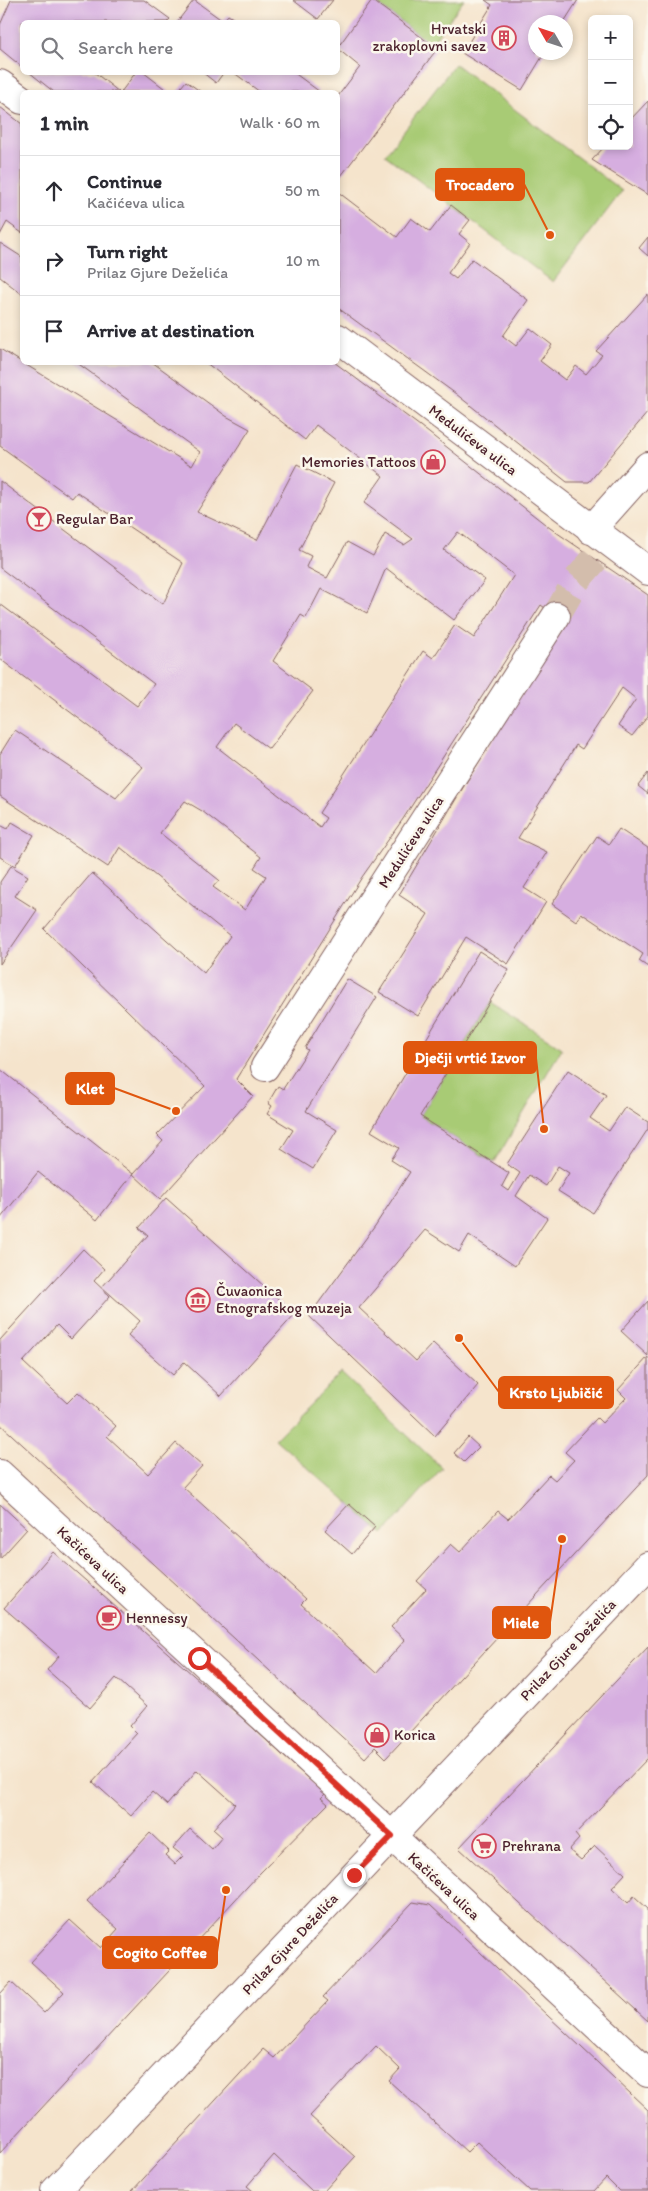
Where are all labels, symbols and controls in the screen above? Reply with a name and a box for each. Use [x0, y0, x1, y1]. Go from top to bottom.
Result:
north arrow [528, 15, 573, 60]
map controls [588, 15, 633, 150]
button: + [588, 15, 633, 60]
search box [20, 20, 340, 75]
place label: Hrvatski zrakoplovni savez [373, 20, 486, 55]
building icon: Hrvatski zrakoplovni savez [491, 25, 517, 51]
icon: search [38, 34, 66, 62]
text: Search here [78, 36, 173, 59]
button: − [588, 60, 633, 105]
button: locate [588, 105, 633, 150]
text: 1 min [40, 110, 89, 135]
text: Walk · 60 m [239, 113, 320, 132]
callout: Trocadero [436, 169, 524, 200]
text: Continue [87, 170, 162, 193]
text: Trocadero [445, 175, 514, 194]
icon: ahead [40, 177, 68, 205]
text: 50 m [285, 181, 320, 200]
text: Kačićeva ulica [87, 193, 185, 212]
text: Turn right [87, 240, 168, 263]
icon: right [40, 247, 68, 275]
text: 10 m [286, 251, 320, 270]
text: Prilaz Gjure Deželića [87, 263, 228, 282]
icon: arrive [40, 317, 68, 345]
text: Arrive at destination [87, 319, 254, 342]
street label: Medulićeva ulica [425, 401, 521, 479]
shop icon: Memories Tattoos [420, 449, 446, 475]
place label: Memories Tattoos [302, 453, 416, 471]
bar icon: Regular Bar [26, 506, 52, 532]
place label: Regular Bar [56, 510, 133, 528]
street label: Medulićeva ulica [375, 792, 448, 891]
callout: Dječji vrtić Izvor [404, 1042, 536, 1073]
text: Dječji vrtić Izvor [414, 1048, 527, 1068]
callout: Klet [66, 1073, 114, 1104]
text: Klet [76, 1079, 104, 1098]
place label: Čuvaonica Etnografskog muzeja [216, 1282, 352, 1317]
museum icon: Čuvaonica Etnografskog muzeja [185, 1287, 211, 1313]
callout: Krsto Ljubičić [499, 1377, 613, 1408]
text: Krsto Ljubičić [509, 1383, 603, 1403]
street label: Kačićeva ulica [53, 1522, 133, 1598]
street label: Prilaz Gjure Deželića [516, 1595, 620, 1704]
cafe icon: Hennessy [96, 1605, 122, 1631]
callout: Miele [493, 1607, 550, 1638]
place label: Hennessy [126, 1609, 188, 1627]
text: Miele [503, 1613, 540, 1632]
route start [188, 1647, 211, 1670]
shop icon: Korica [364, 1722, 390, 1748]
place label: Korica [394, 1726, 436, 1744]
supermarket icon: Prehrana [471, 1833, 497, 1859]
place label: Prehrana [502, 1837, 561, 1855]
street label: Kačićeva ulica [404, 1848, 484, 1924]
route end [343, 1864, 366, 1887]
street label: Prilaz Gjure Deželića [238, 1889, 342, 1998]
callout: Cogito Coffee [103, 1937, 217, 1968]
text: Cogito Coffee [113, 1943, 207, 1963]

